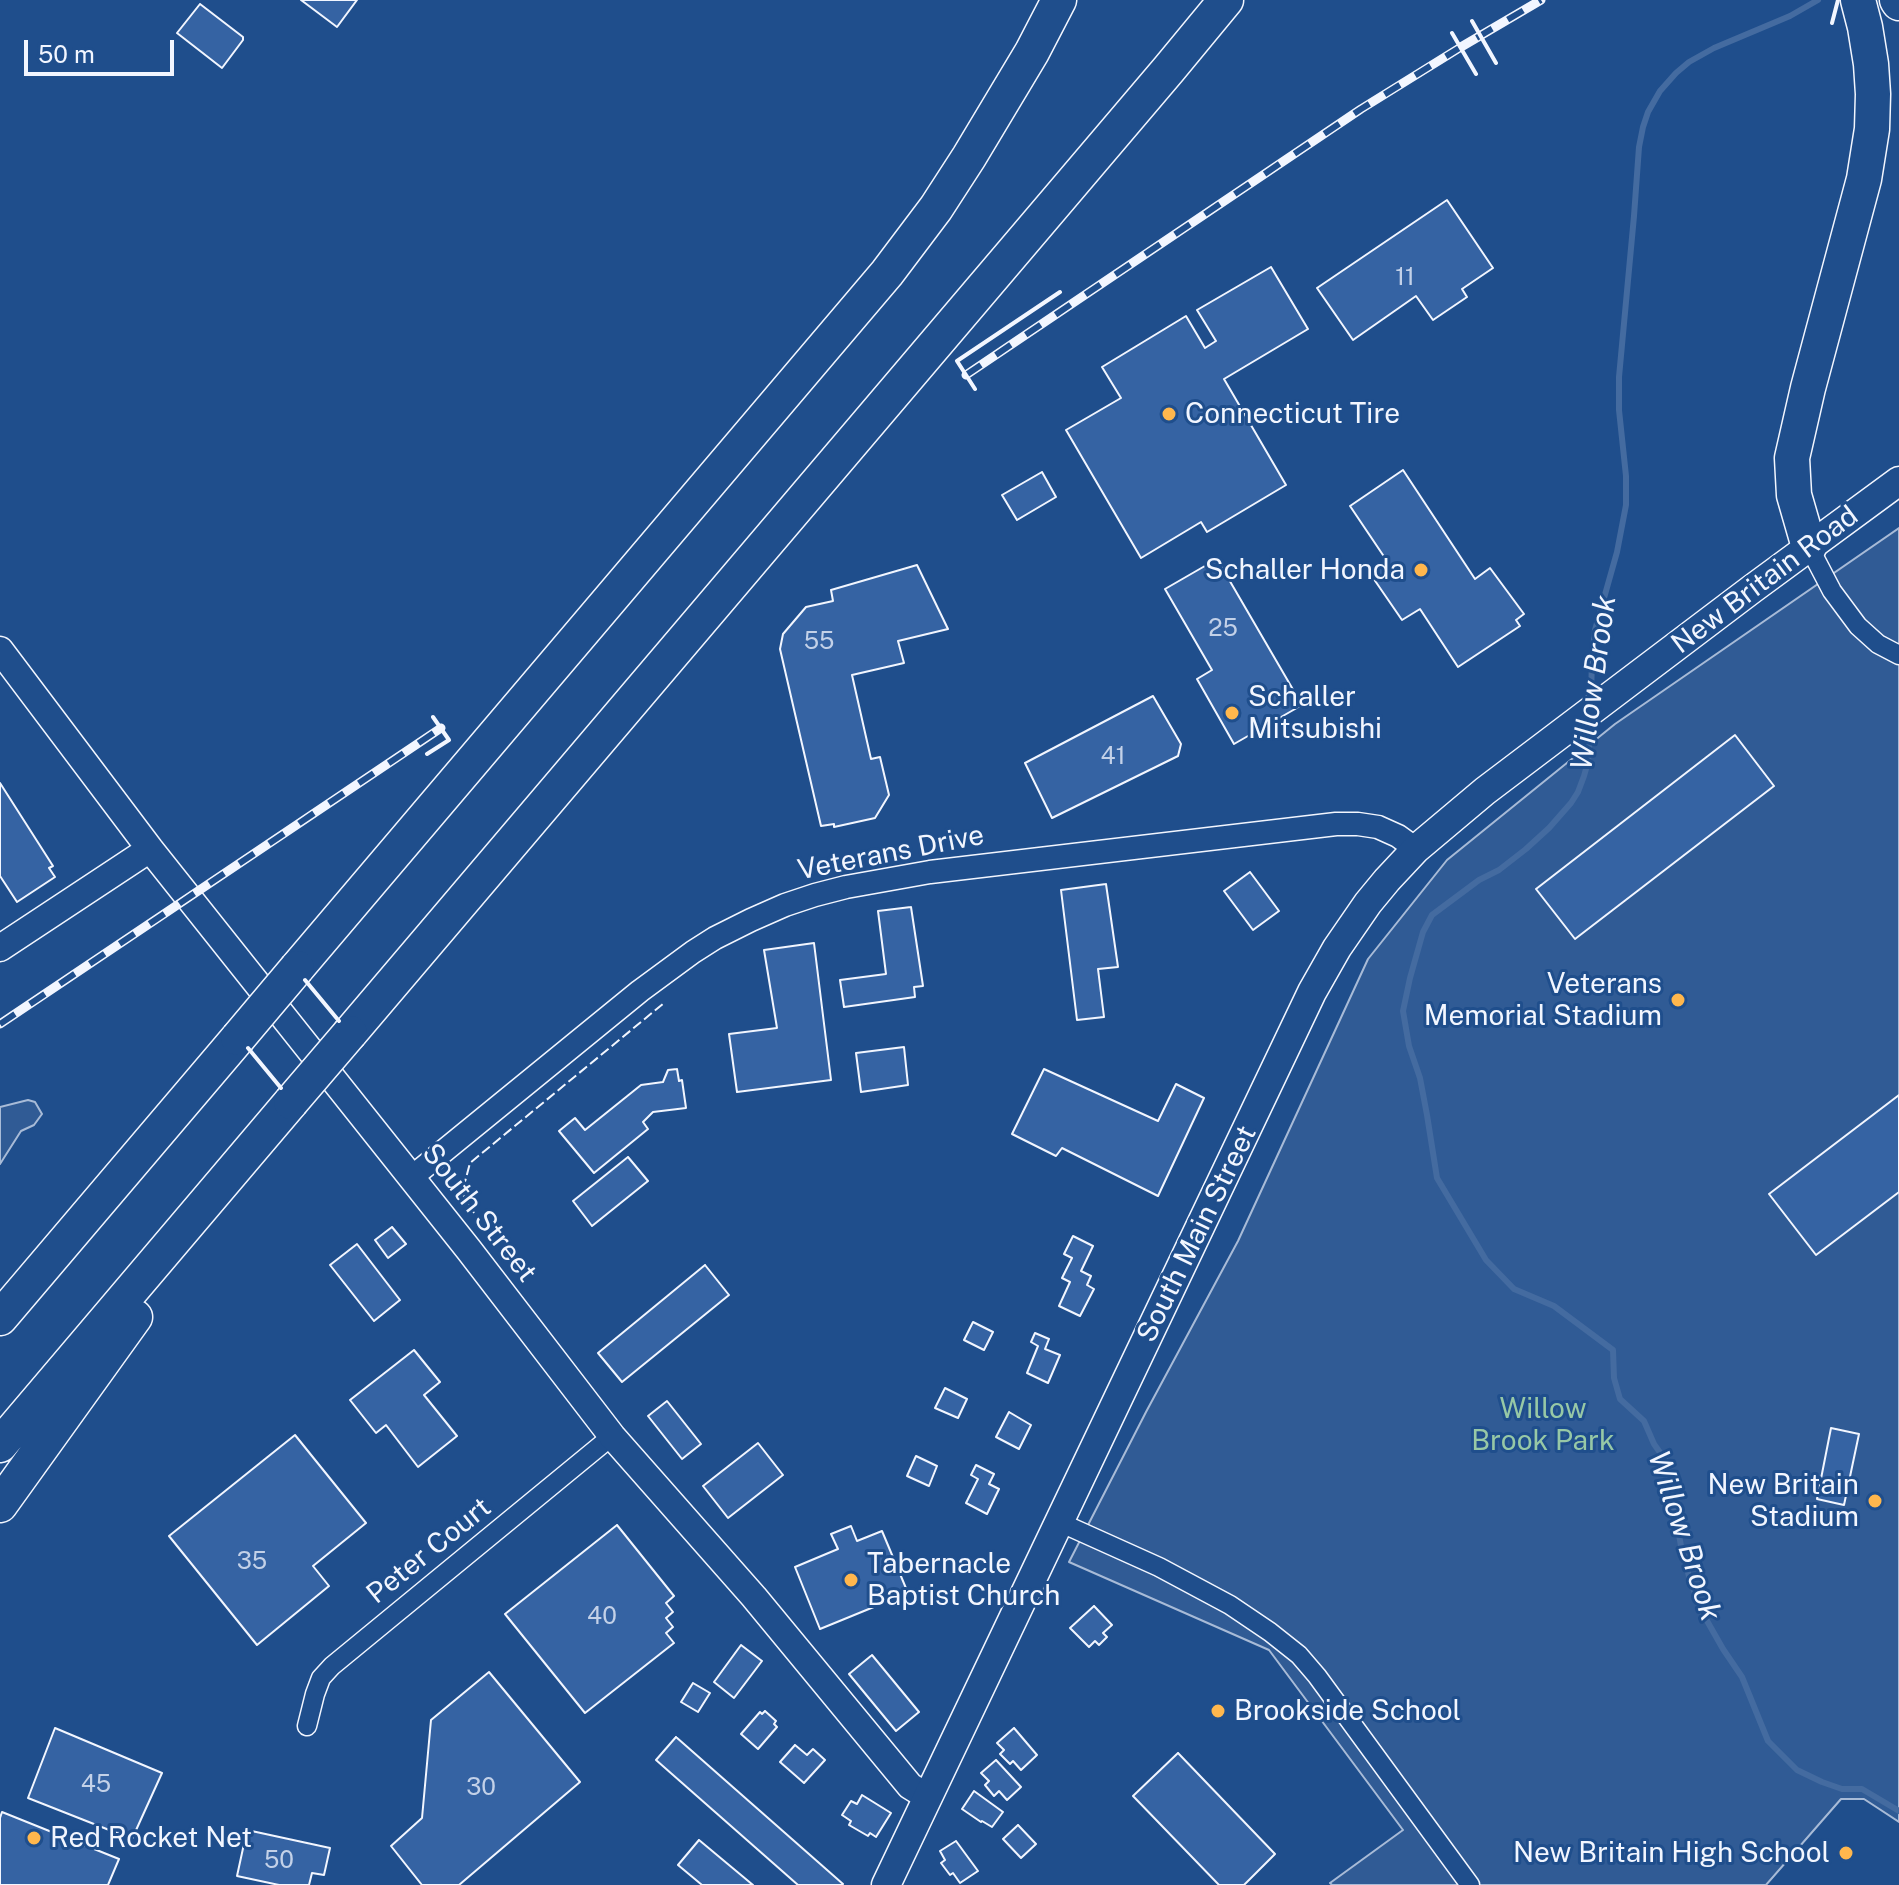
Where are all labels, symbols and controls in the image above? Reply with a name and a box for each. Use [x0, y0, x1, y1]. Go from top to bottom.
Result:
scale bar [28, 24, 178, 74]
text: 50 m [38, 40, 95, 68]
house number: 11 [1395, 264, 1415, 292]
place label: Connecticut Tire [1185, 397, 1400, 431]
marker: Connecticut Tire [1160, 405, 1178, 423]
street label: New Britain Road [1665, 499, 1865, 661]
place label: Schaller Honda [1205, 553, 1405, 587]
marker: Schaller Honda [1412, 561, 1430, 579]
water label: Willow Brook [1564, 593, 1624, 773]
house number: 25 [1208, 615, 1238, 643]
house number: 55 [804, 628, 834, 656]
place label: Schaller Mitsubishi [1248, 680, 1382, 746]
marker: Schaller Mitsubishi [1223, 704, 1241, 722]
house number: 41 [1101, 743, 1125, 771]
street label: Veterans Drive [795, 818, 987, 888]
place label: Veterans Memorial Stadium [1424, 967, 1662, 1033]
marker: Veterans Memorial Stadium [1669, 991, 1687, 1009]
street label: South Main Street [1130, 1120, 1264, 1348]
street label: South Street [415, 1137, 543, 1289]
park label: Willow Brook Park [1471, 1392, 1615, 1458]
water label: Willow Brook [1640, 1447, 1728, 1625]
place label: New Britain Stadium [1708, 1468, 1859, 1534]
street label: Peter Court [360, 1491, 498, 1611]
marker: New Britain Stadium [1866, 1492, 1884, 1510]
place label: Tabernacle Baptist Church [867, 1547, 1060, 1613]
house number: 35 [237, 1548, 267, 1576]
marker: Tabernacle Baptist Church [842, 1571, 860, 1589]
house number: 40 [587, 1603, 617, 1631]
place label: Brookside School [1234, 1694, 1461, 1728]
marker: Brookside School [1209, 1702, 1227, 1720]
house number: 45 [81, 1771, 111, 1799]
house number: 30 [466, 1774, 496, 1802]
place label: Red Rocket Net [50, 1821, 252, 1855]
marker: Red Rocket Net [25, 1829, 43, 1847]
place label: New Britain High School [1513, 1836, 1830, 1870]
marker: New Britain High School [1837, 1844, 1855, 1862]
house number: 50 [264, 1847, 294, 1875]

